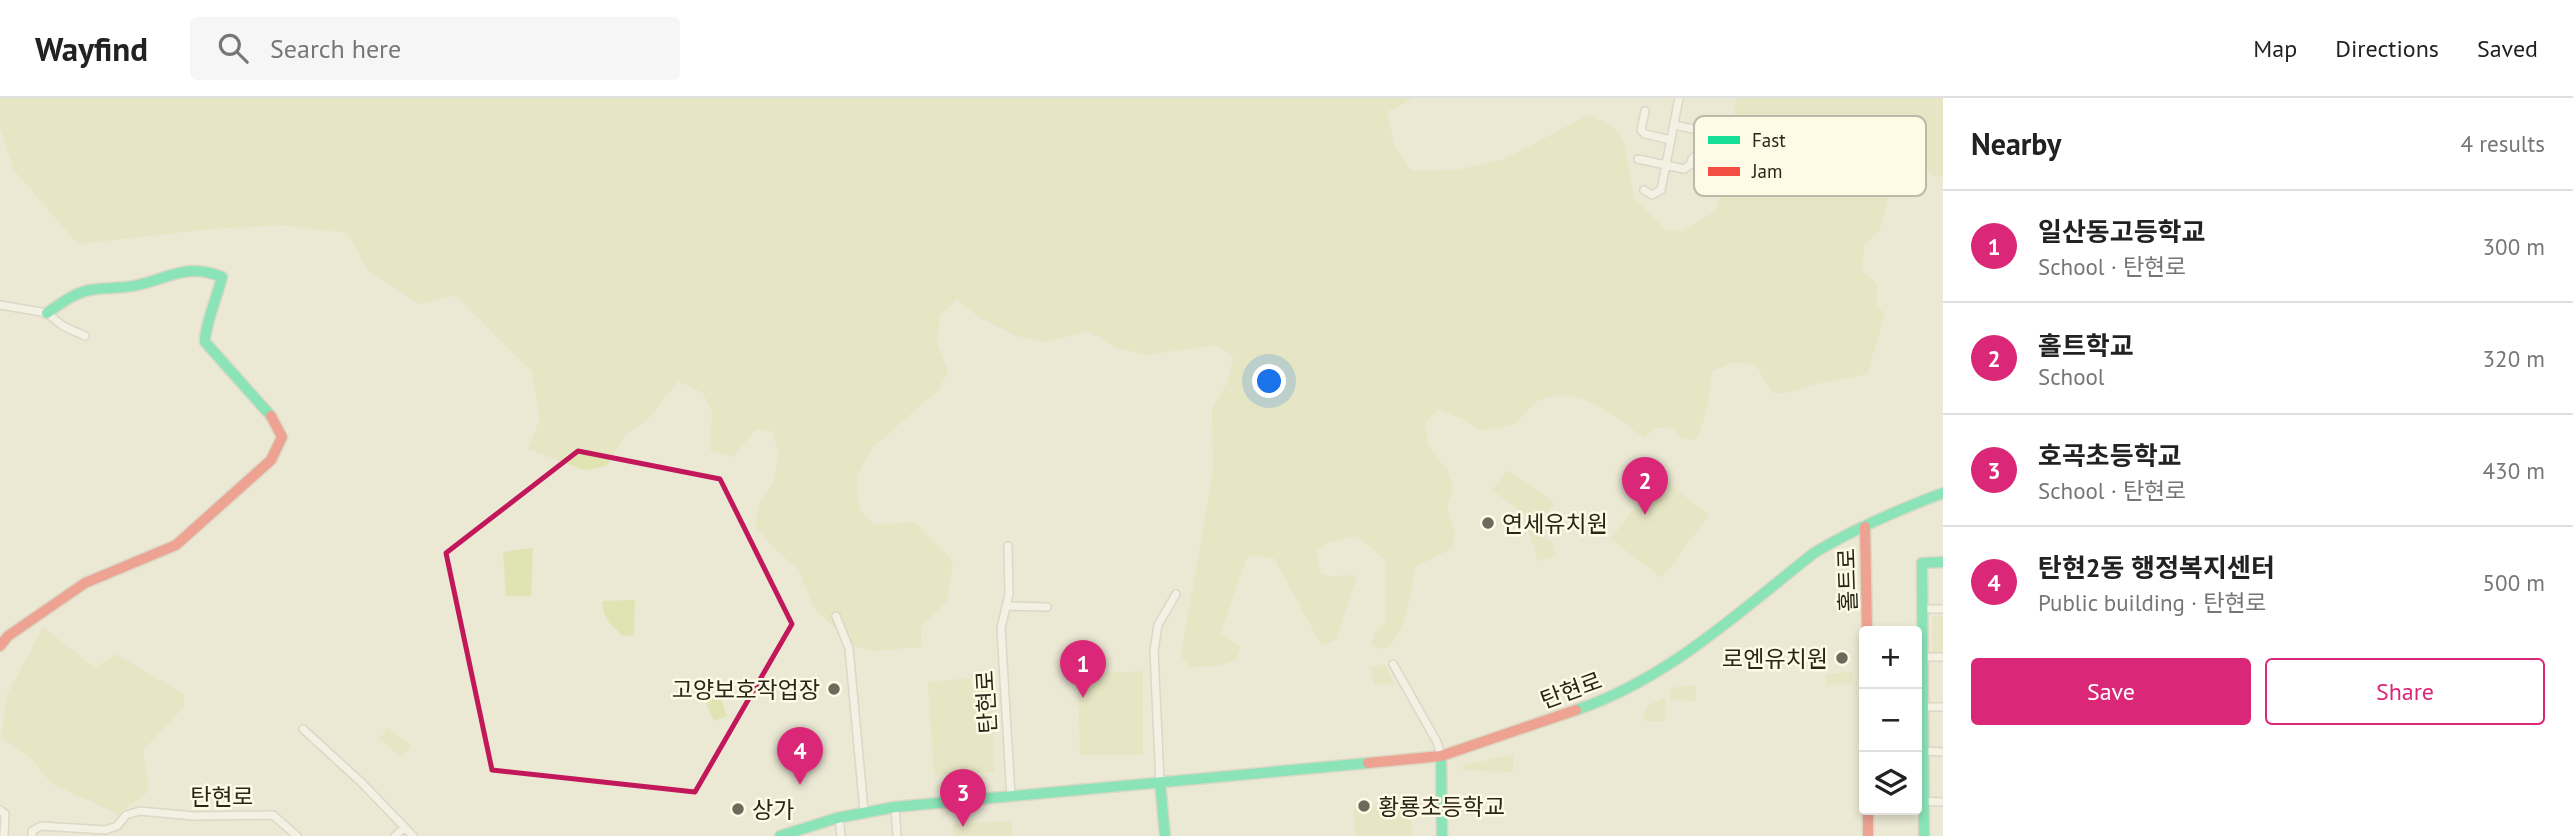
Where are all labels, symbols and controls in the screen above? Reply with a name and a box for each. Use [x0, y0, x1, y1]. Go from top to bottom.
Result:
search box [190, 17, 680, 80]
text: Wayfind [35, 27, 148, 70]
icon: search [214, 29, 252, 67]
text: Search here [270, 32, 401, 65]
text: Map [2253, 33, 2297, 64]
text: Directions [2335, 33, 2439, 64]
text: Saved [2477, 33, 2538, 64]
legend [1694, 116, 1926, 196]
text: Nearby [1971, 124, 2061, 163]
text: Fast [1752, 128, 1786, 152]
text: 4 results [2461, 129, 2545, 158]
text: Jam [1751, 159, 1782, 183]
text: 일산동고등학교 [2038, 215, 2205, 248]
text: 1 [1987, 232, 2001, 261]
text: 300 m [2483, 232, 2545, 261]
text: School · 탄현로 [2038, 252, 2186, 281]
text: 홀트학교 [2038, 329, 2134, 362]
text: 2 [1987, 344, 2001, 373]
text: 320 m [2483, 344, 2545, 373]
text: School [2038, 362, 2105, 391]
your location [1252, 364, 1286, 398]
text: 호곡초등학교 [2038, 439, 2182, 472]
text: 3 [1987, 456, 2001, 485]
text: 430 m [2483, 456, 2545, 485]
pin: 2 [1622, 457, 1668, 515]
text: School · 탄현로 [2038, 476, 2186, 505]
place label: 연세유치원 [1502, 509, 1608, 538]
marker: 연세유치원 [1480, 515, 1496, 531]
street label: 홀트로 [1831, 548, 1863, 612]
text: 탄현2동 행정복지센터 [2038, 551, 2275, 584]
text: 4 [1987, 568, 2001, 597]
text: 500 m [2483, 568, 2545, 597]
text: Public building · 탄현로 [2038, 588, 2267, 617]
map controls [1859, 626, 1922, 815]
button: + [1859, 626, 1922, 689]
pin: 1 [1060, 640, 1106, 698]
place label: 로엔유치원 [1722, 644, 1828, 673]
marker: 로엔유치원 [1834, 650, 1850, 666]
button: Save [1971, 658, 2251, 725]
button: Share [2265, 658, 2545, 725]
street label: 탄현로 [1536, 666, 1606, 714]
street label: 탄현로 [970, 670, 1002, 734]
place label: 고양보호작업장 [672, 675, 820, 704]
marker: 고양보호작업장 [826, 681, 842, 697]
button: − [1859, 689, 1922, 752]
pin: 4 [777, 727, 823, 785]
button: layers [1859, 752, 1922, 815]
pin: 3 [940, 769, 986, 827]
street label: 탄현로 [190, 782, 254, 811]
place label: 황룡초등학교 [1378, 792, 1505, 821]
place label: 상가 [752, 795, 794, 824]
marker: 황룡초등학교 [1356, 798, 1372, 814]
marker: 상가 [730, 801, 746, 817]

